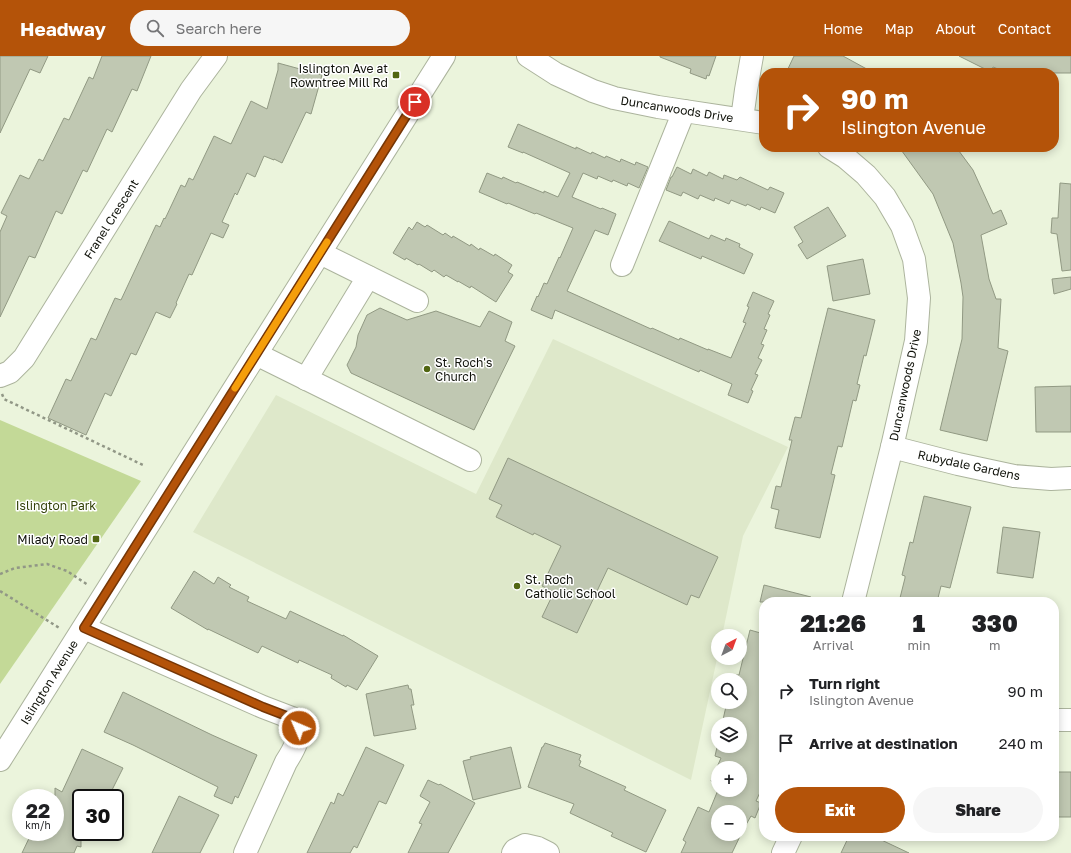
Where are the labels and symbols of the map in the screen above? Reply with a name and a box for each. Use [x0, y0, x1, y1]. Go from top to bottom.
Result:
place label: Islington Ave at Rowntree Mill Rd [290, 61, 388, 90]
marker: Islington Ave at Rowntree Mill Rd [391, 70, 401, 80]
pin [398, 85, 432, 119]
street label: Duncanwoods Drive [619, 93, 735, 125]
street label: Franel Crescent [80, 176, 142, 262]
street label: Duncanwoods Drive [886, 328, 924, 442]
place label: St. Roch's Church [435, 355, 492, 384]
marker: St. Roch's Church [422, 364, 432, 374]
street label: Rubydale Gardens [916, 447, 1022, 483]
park label: Islington Park [16, 498, 96, 513]
place label: Milady Road [17, 532, 88, 547]
marker: Milady Road [91, 534, 101, 544]
place label: St. Roch Catholic School [525, 572, 616, 601]
marker: St. Roch Catholic School [512, 581, 522, 591]
north arrow [711, 629, 747, 665]
street label: Islington Avenue [17, 637, 81, 727]
position arrow [278, 707, 320, 749]
speed limit sign: 30 [72, 789, 124, 841]

